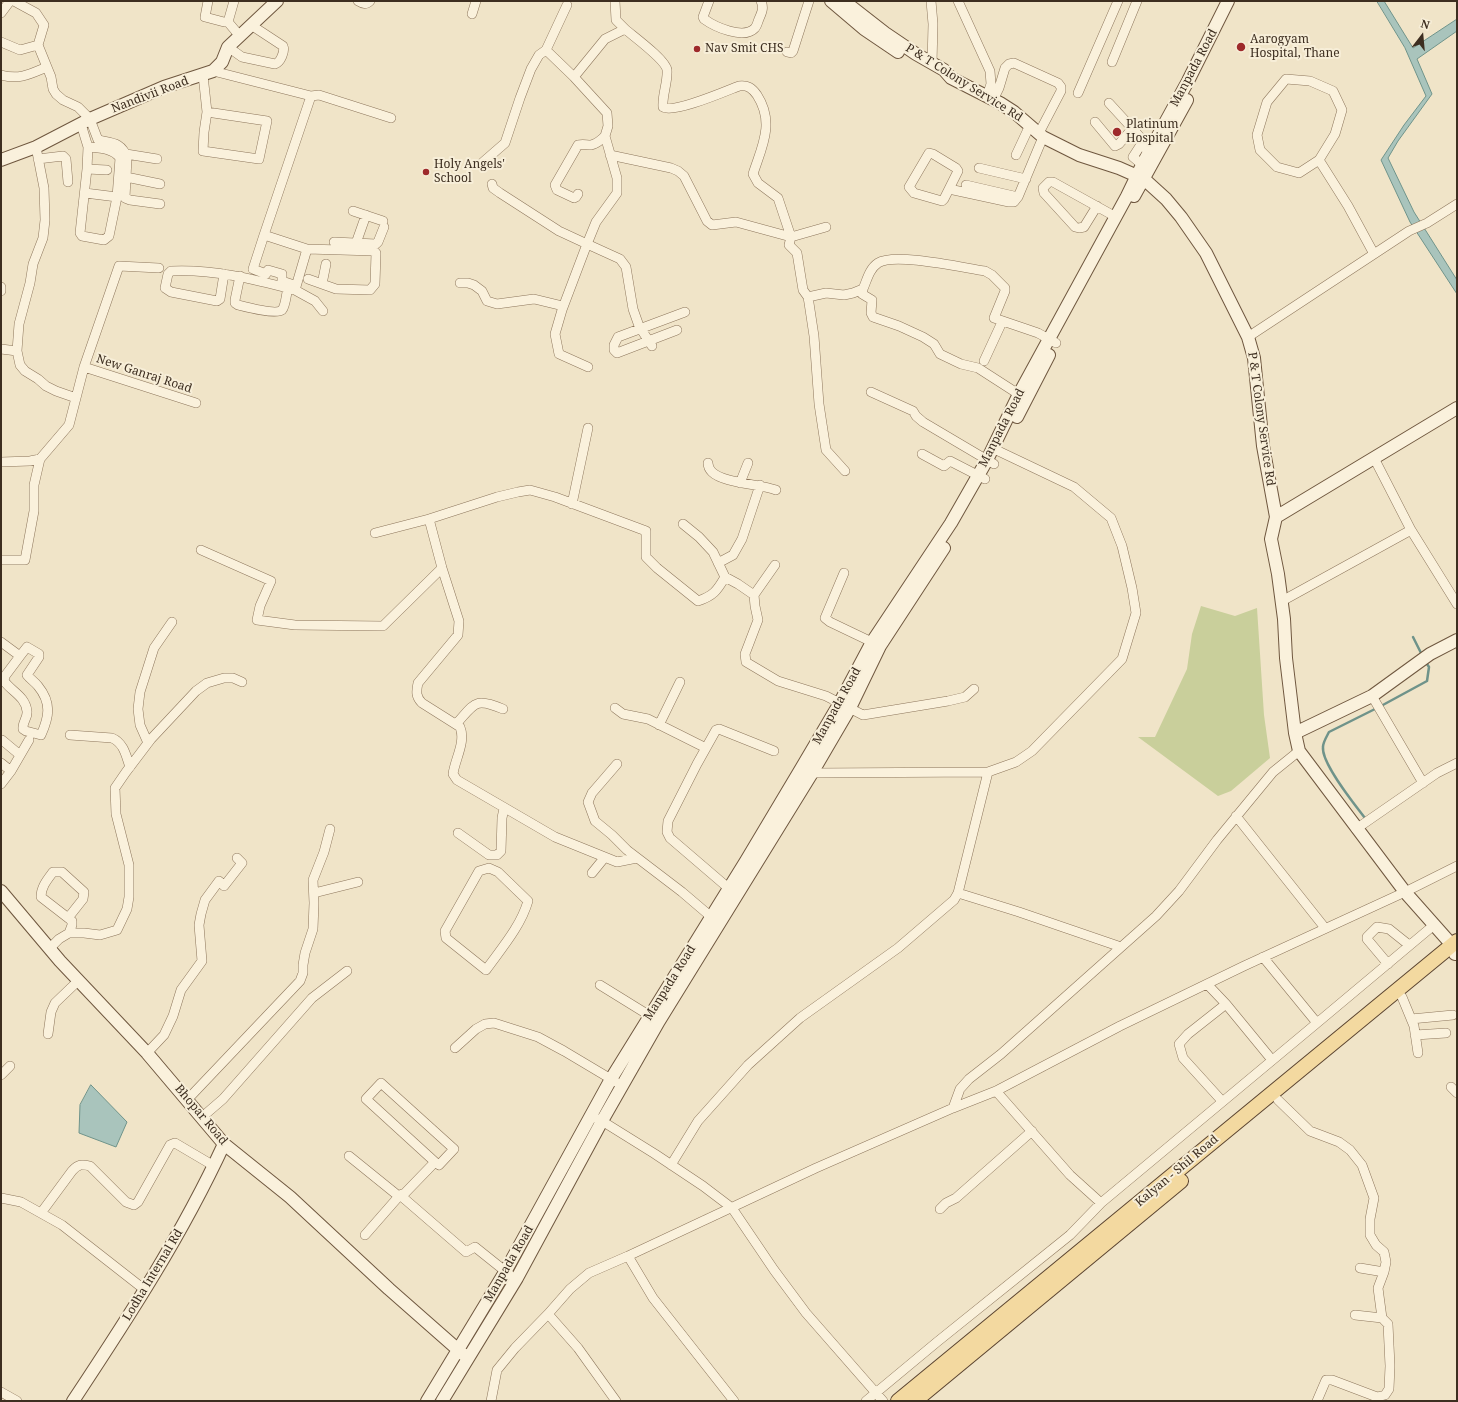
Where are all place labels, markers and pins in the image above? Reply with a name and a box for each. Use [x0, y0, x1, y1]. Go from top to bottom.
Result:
place label: Aarogyam Hospital, Thane [1250, 33, 1340, 61]
marker: Aarogyam Hospital, Thane [1235, 41, 1247, 53]
place label: Nav Smit CHS [705, 42, 783, 56]
marker: Nav Smit CHS [692, 44, 702, 54]
place label: Platinum Hospital [1126, 118, 1178, 146]
marker: Platinum Hospital [1111, 126, 1123, 138]
place label: Holy Angels' School [434, 158, 505, 186]
marker: Holy Angels' School [421, 167, 431, 177]

